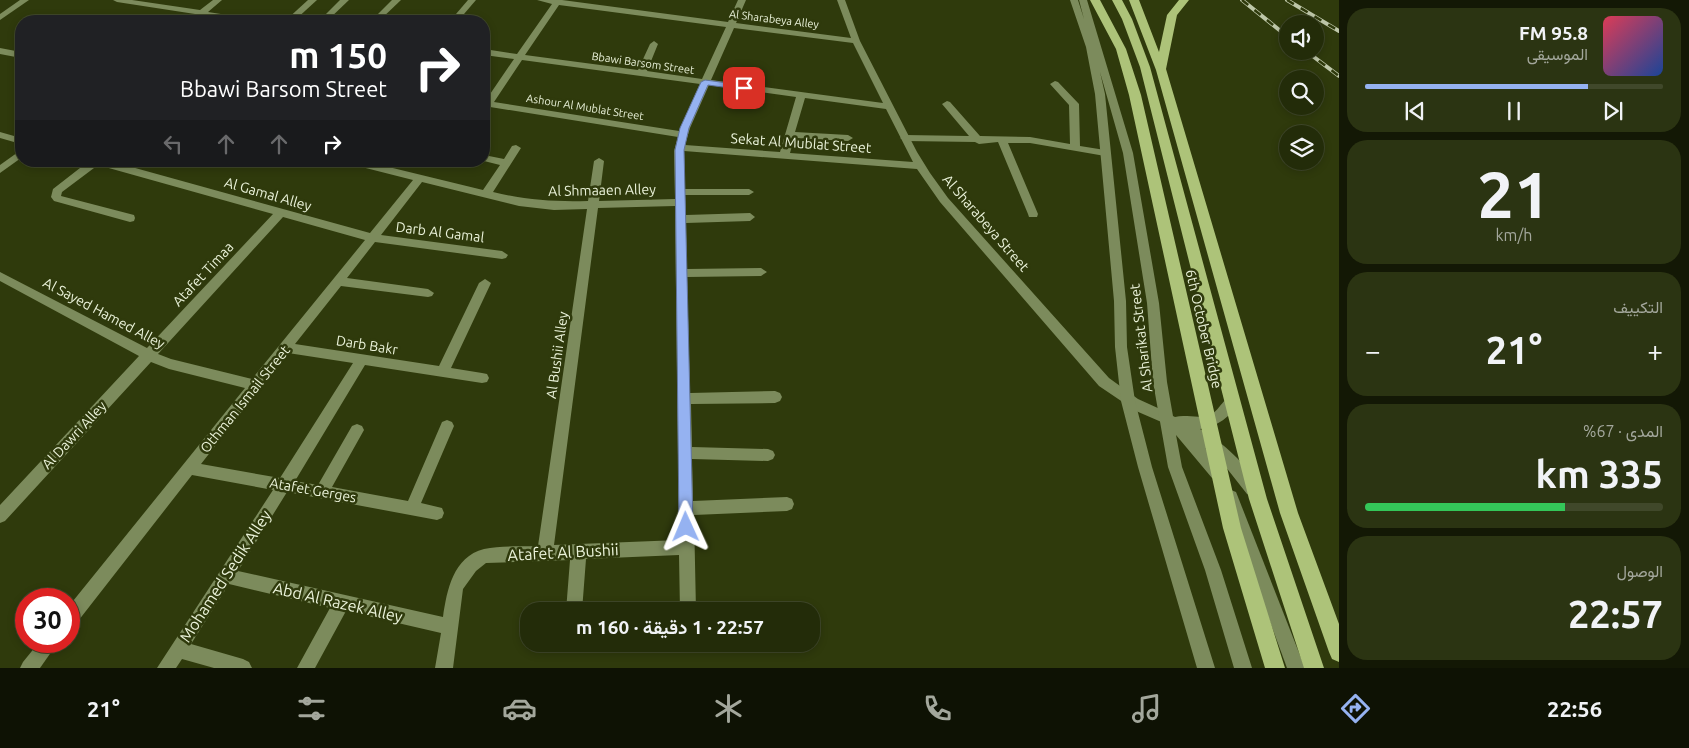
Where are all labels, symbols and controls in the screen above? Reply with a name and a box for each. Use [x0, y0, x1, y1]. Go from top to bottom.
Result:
street label: Al Sharabeya Alley [728, 8, 820, 31]
map controls [1279, 15, 1324, 170]
button: sound [1279, 15, 1324, 60]
text: 95.8 FM [1519, 22, 1588, 44]
text: 150 m [289, 35, 387, 75]
icon: right [405, 35, 470, 100]
text: الموسيقى [1527, 45, 1588, 63]
street label: Bbawi Barsom Street [591, 50, 696, 76]
pin [723, 67, 765, 109]
button: search [1279, 70, 1324, 115]
icon: arrive [730, 74, 758, 102]
text: Bbawi Barsom Street [180, 76, 387, 101]
street label: Ashour Al Mublat Street [525, 92, 645, 122]
icon: previous [1401, 97, 1429, 125]
icon: pause [1500, 97, 1528, 125]
icon: next [1599, 97, 1627, 125]
button: layers [1279, 125, 1324, 170]
icon: left [159, 130, 187, 158]
icon: ahead [212, 130, 240, 158]
icon: ahead [265, 130, 293, 158]
icon: right [318, 130, 346, 158]
street label: Sekat Al Mublat Street [730, 130, 872, 156]
text: 21 [1477, 157, 1551, 230]
street label: Al Sharabeya Street [940, 171, 1033, 275]
street label: Al Gamal Alley [223, 174, 313, 214]
street label: Al Shmaaen Alley [548, 181, 656, 199]
street label: Darb Al Gamal [395, 219, 486, 245]
text: km/h [1496, 226, 1532, 244]
street label: Atafet Timaa [169, 239, 237, 309]
street label: 6th October Bridge [1183, 268, 1225, 390]
street label: Al Sayed Hamed Alley [40, 274, 168, 352]
street label: Al Sharikat Street [1126, 282, 1156, 393]
text: التكييف [1613, 298, 1663, 316]
street label: Al Bushii Alley [543, 310, 571, 400]
text: 21° [1486, 329, 1542, 371]
street label: Darb Bakr [335, 332, 400, 358]
text: − [1365, 335, 1381, 366]
text: + [1647, 335, 1663, 366]
street label: Othman Ismail Street [197, 342, 293, 456]
street label: Al Dawri Alley [39, 398, 110, 472]
text: المدى · 67% [1583, 422, 1663, 440]
text: 335 km [1536, 453, 1663, 495]
street label: Atafet Gerges [268, 475, 358, 505]
position arrow [659, 500, 711, 552]
street label: Mohamed Sedik Alley [176, 506, 275, 645]
street label: Atafet Al Bushii [507, 540, 619, 564]
text: الوصول [1617, 562, 1663, 580]
street label: Abd Al Razek Alley [272, 578, 405, 626]
speed limit sign: 30 [15, 588, 80, 653]
text: 22:57 [1568, 593, 1663, 635]
text: 22:57 · 1 دقيقة · 160 m [576, 616, 764, 638]
icon: filters [294, 691, 329, 726]
icon: car [502, 691, 537, 726]
icon: climate [711, 691, 746, 726]
icon: phone [920, 691, 955, 726]
icon: music [1129, 691, 1164, 726]
icon: directions [1338, 691, 1373, 726]
text: 21° [87, 696, 120, 721]
text: 22:56 [1547, 696, 1602, 721]

